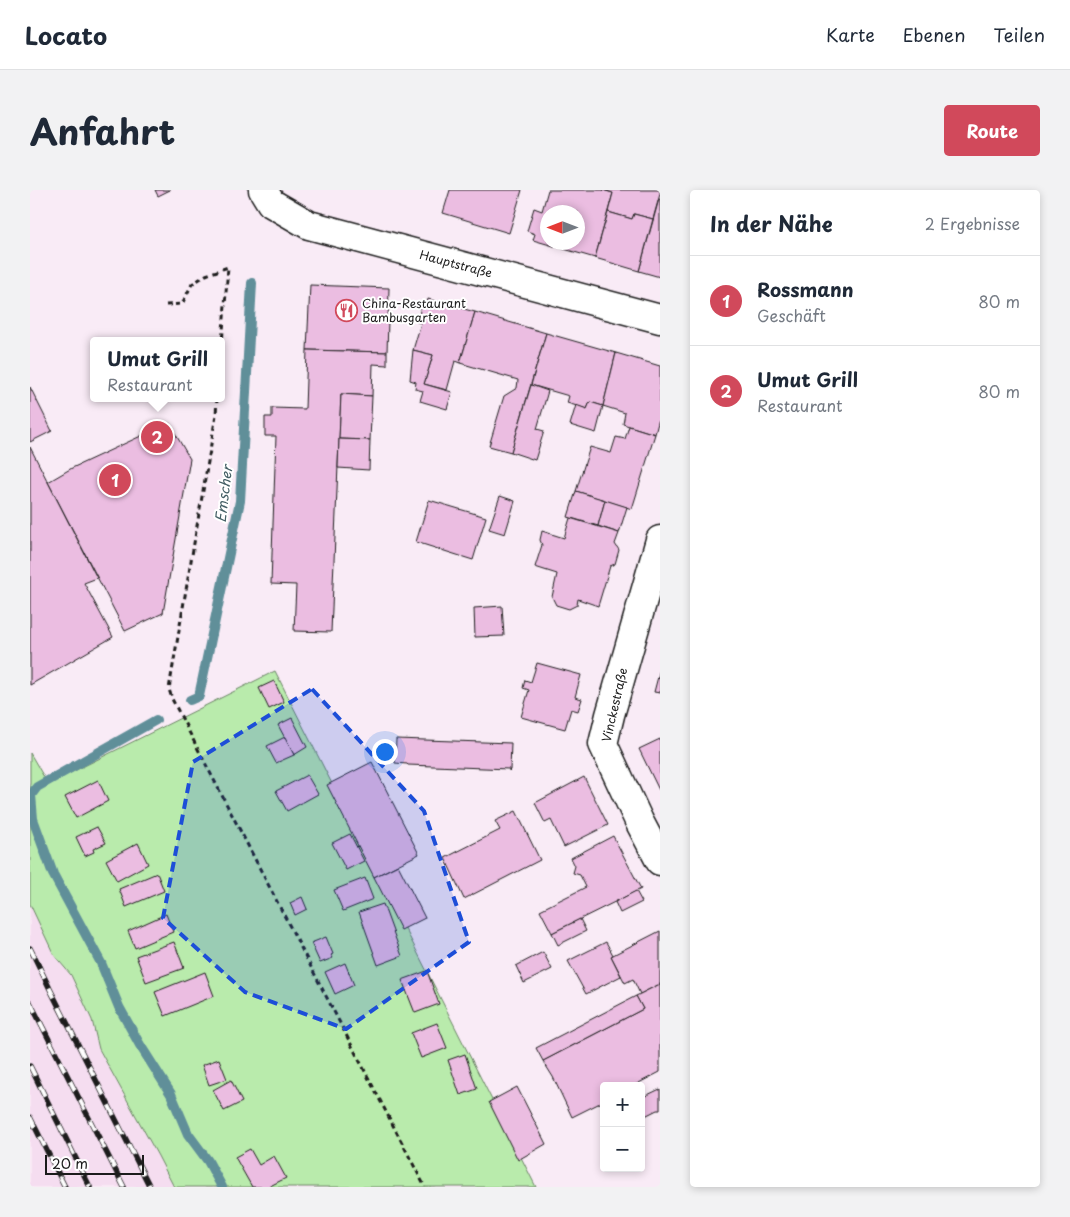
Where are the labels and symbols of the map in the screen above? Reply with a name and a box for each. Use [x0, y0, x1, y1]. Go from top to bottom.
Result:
north arrow [540, 205, 585, 250]
street label: Hauptstraße [418, 245, 494, 282]
place label: China-Restaurant Bambusgarten [362, 294, 466, 326]
restaurant icon: China-Restaurant Bambusgarten [334, 299, 358, 323]
pin: 2 [141, 418, 173, 456]
pin: 1 [99, 461, 131, 499]
water label: Emscher [210, 462, 238, 524]
street label: Vinckestraße [597, 666, 631, 744]
your location [372, 739, 398, 765]
scale bar [45, 1152, 144, 1175]

